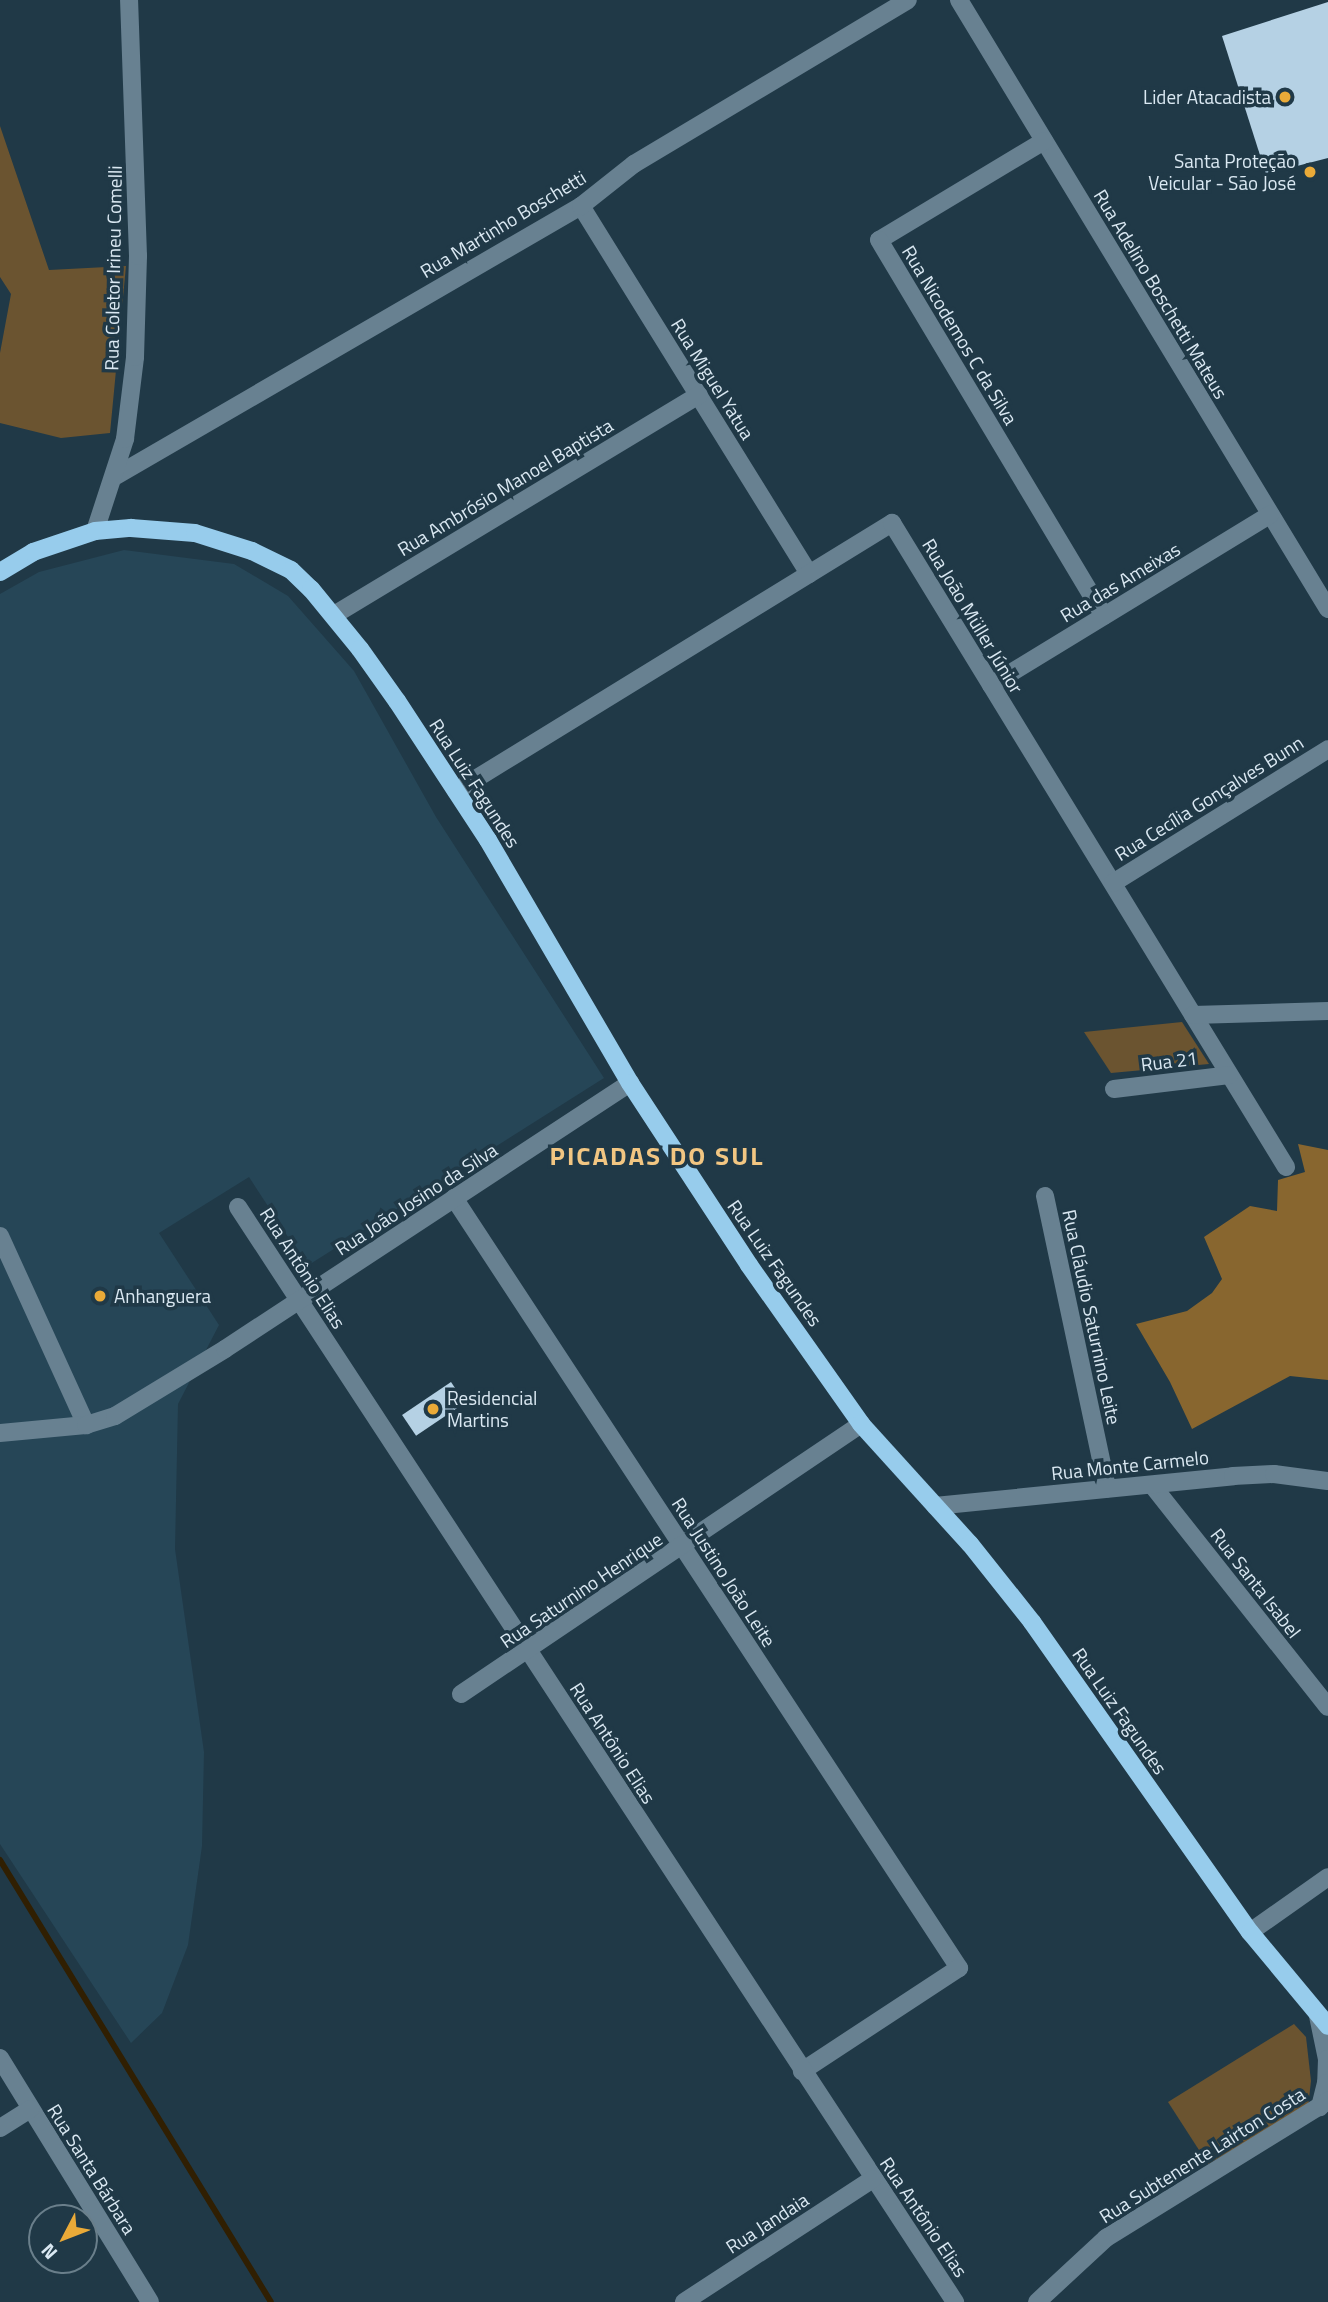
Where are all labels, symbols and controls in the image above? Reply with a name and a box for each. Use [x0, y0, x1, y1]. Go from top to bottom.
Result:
place label: Lider Atacadista [1143, 86, 1271, 108]
marker: Lider Atacadista [1277, 89, 1293, 105]
place label: Santa Proteção Veicular - São José [1148, 150, 1296, 194]
marker: Santa Proteção Veicular - São José [1302, 164, 1318, 180]
street label: Rua Coletor Irineu Comelli [100, 165, 126, 371]
street label: Rua Martinho Boschetti [416, 166, 590, 282]
street label: Rua Adelino Boschetti Mateus [1089, 185, 1233, 403]
street label: Rua Nicodemos C da Silva [897, 241, 1023, 429]
street label: Rua Miguel Yatua [667, 314, 759, 444]
street label: Rua Ambrósio Manoel Baptista [393, 414, 617, 560]
street label: Rua João Müller Júnior [918, 535, 1028, 697]
street label: Rua das Ameixas [1056, 537, 1184, 627]
street label: Rua Luiz Fagundes [425, 714, 525, 852]
street label: Rua Cecília Gonçalves Bunn [1111, 731, 1307, 865]
street label: Rua 21 [1139, 1046, 1199, 1076]
street label: Rua João Josino da Silva [331, 1138, 501, 1260]
district label: PICADAS DO SUL [551, 1140, 763, 1172]
street label: Rua Luiz Fagundes [723, 1195, 827, 1331]
street label: Rua Antônio Elias [255, 1203, 351, 1333]
street label: Rua Cláudio Saturnino Leite [1058, 1207, 1126, 1427]
place label: Anhanguera [114, 1285, 211, 1307]
marker: Anhanguera [92, 1288, 108, 1304]
place label: Residencial Martins [447, 1387, 537, 1431]
marker: Residencial Martins [425, 1401, 441, 1417]
street label: Rua Monte Carmelo [1050, 1445, 1210, 1485]
street label: Rua Justino João Leite [667, 1493, 781, 1651]
street label: Rua Santa Isabel [1206, 1524, 1306, 1642]
street label: Rua Saturnino Henrique [496, 1527, 666, 1653]
street label: Rua Luiz Fagundes [1068, 1643, 1172, 1779]
street label: Rua Antônio Elias [565, 1678, 661, 1808]
street label: Rua Subtenente Lairton Costa [1095, 2082, 1309, 2228]
street label: Rua Santa Bárbara [43, 2100, 141, 2238]
street label: Rua Antônio Elias [876, 2153, 972, 2281]
street label: Rua Jandaia [721, 2188, 813, 2258]
north arrow [28, 2204, 98, 2274]
text: N [33, 2237, 64, 2267]

